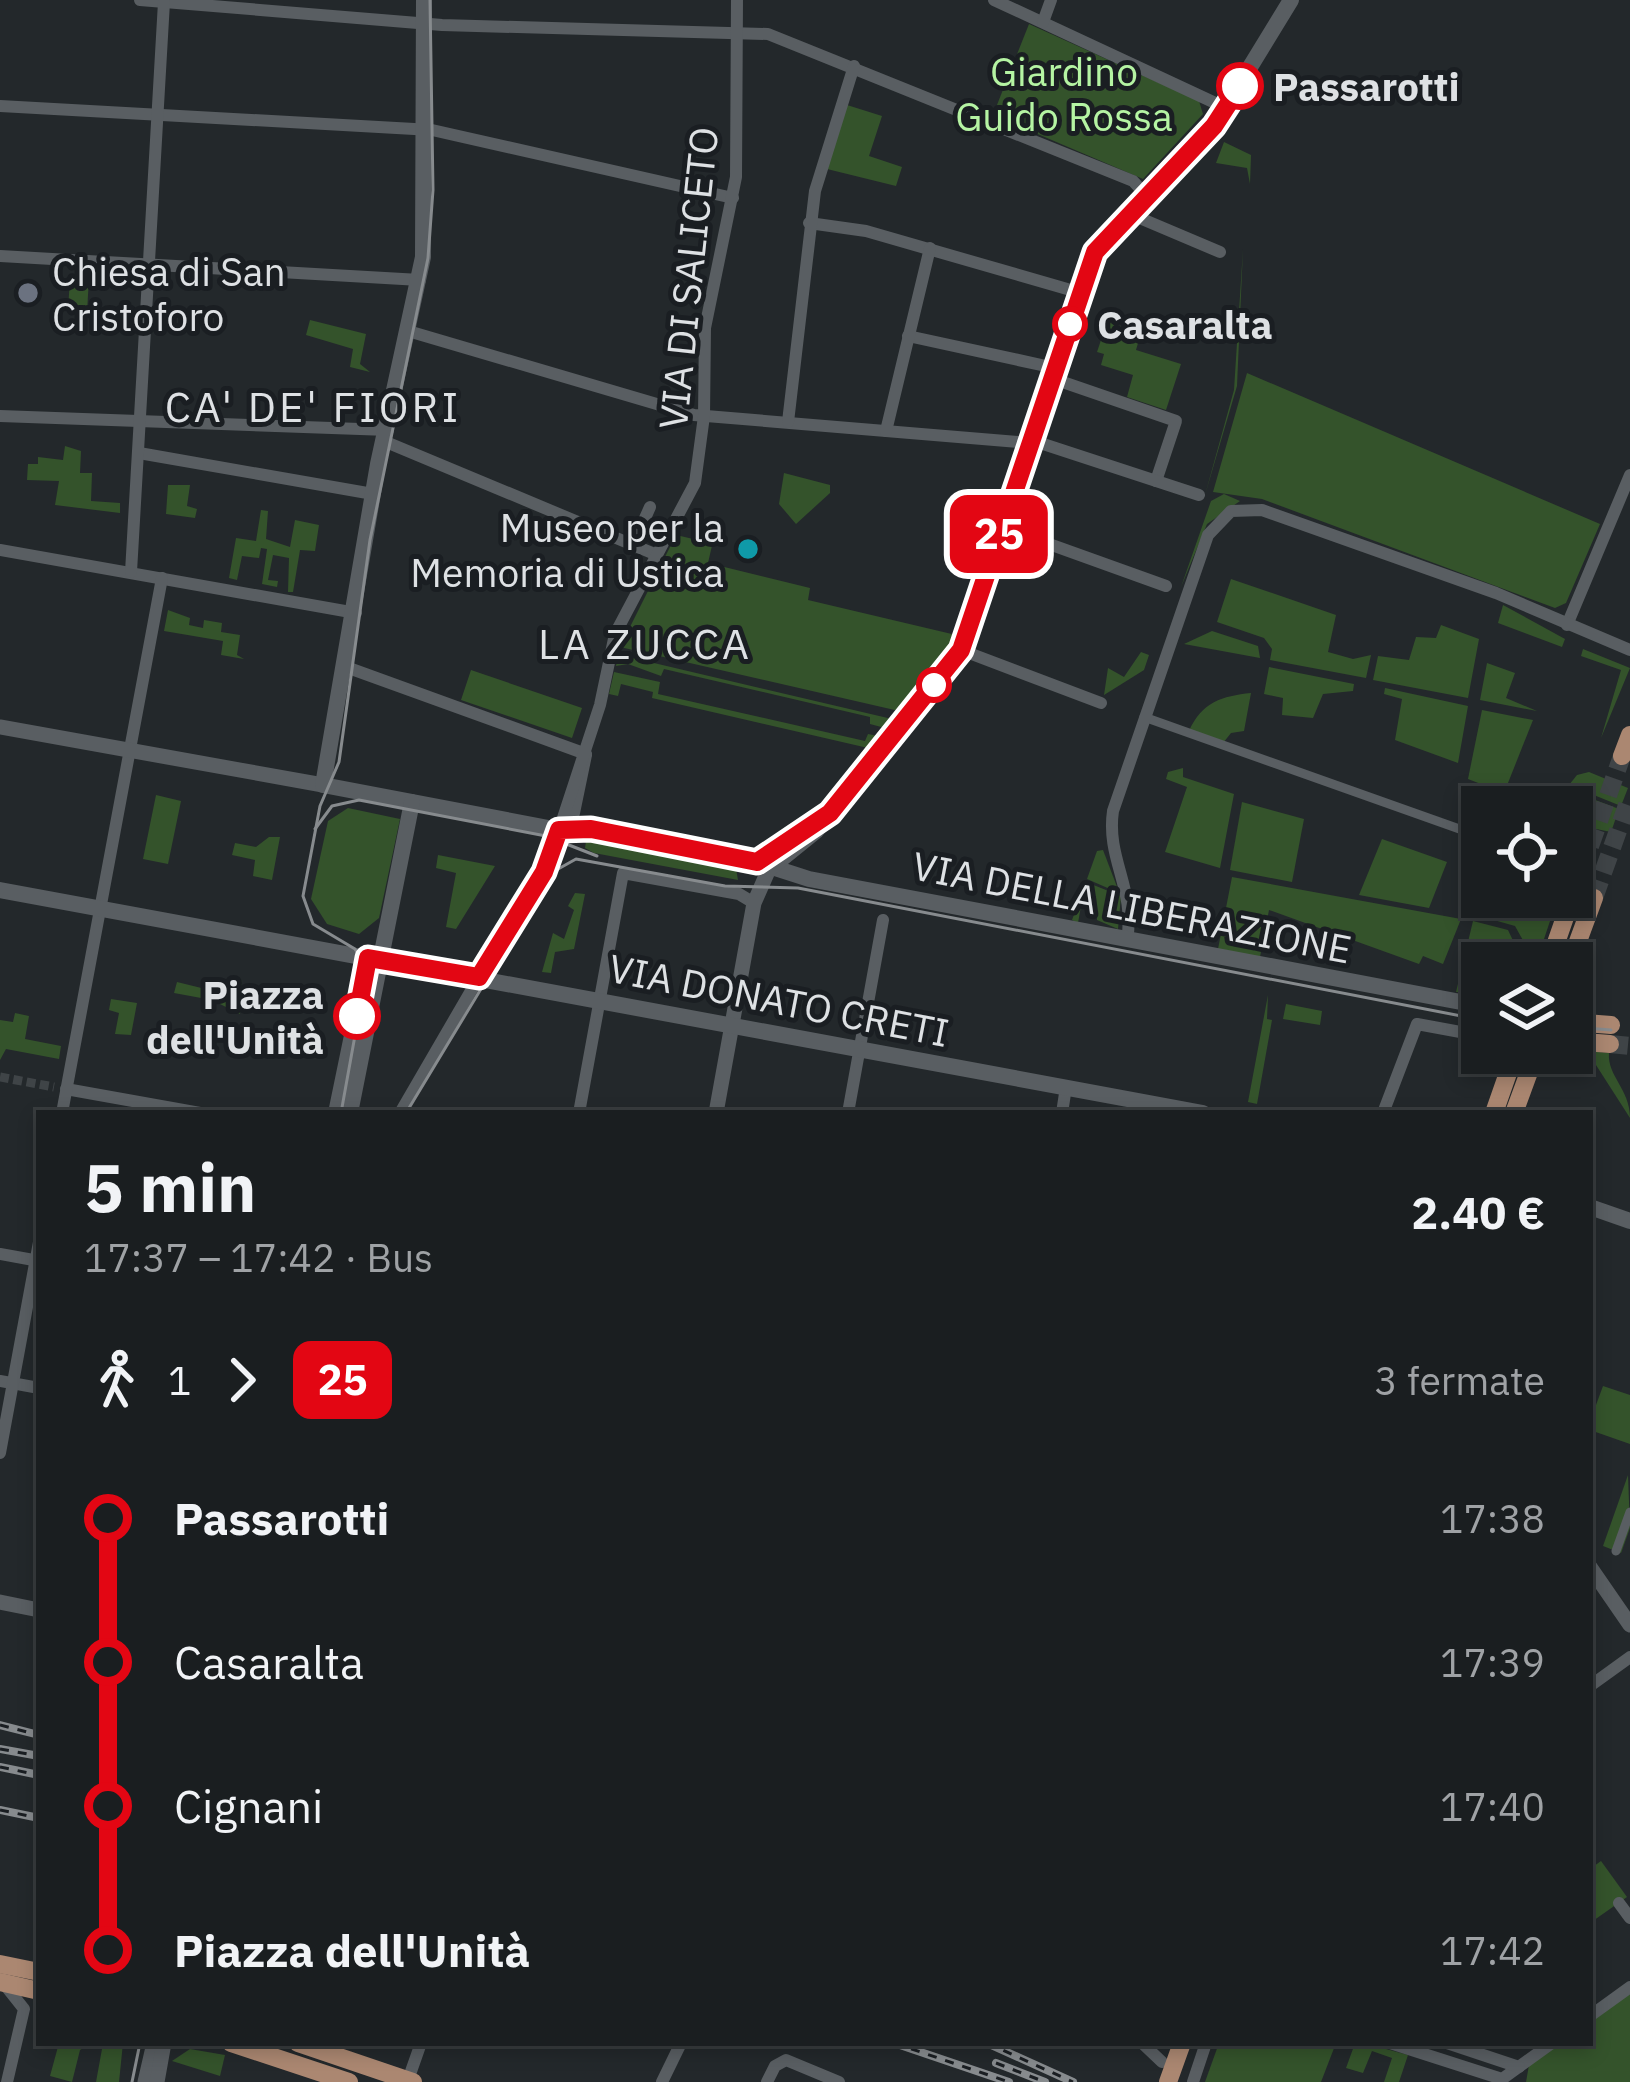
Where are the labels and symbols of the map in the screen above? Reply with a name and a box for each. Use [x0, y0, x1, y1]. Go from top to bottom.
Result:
park label: Giardino Guido Rossa [955, 46, 1173, 142]
place label: Passarotti [1273, 61, 1460, 112]
marker: Passarotti [1218, 64, 1262, 108]
street label: VIA DI SALICETO [647, 124, 729, 432]
place label: Chiesa di San Cristoforo [52, 246, 286, 342]
marker: Chiesa di San Cristoforo [15, 280, 41, 306]
place label: Casaralta [1097, 299, 1273, 350]
marker: Casaralta [1054, 308, 1086, 340]
district label: CA' DE' FIORI [165, 379, 461, 434]
line badge: 25 [945, 495, 1053, 573]
place label: Museo per la Memoria di Ustica [410, 502, 724, 598]
marker: Museo per la Memoria di Ustica [735, 536, 761, 562]
district label: LA ZUCCA [538, 616, 752, 671]
unlabelled marker [918, 669, 950, 701]
street label: VIA DELLA LIBERAZIONE [908, 839, 1356, 975]
street label: VIA DONATO CRETI [605, 942, 953, 1058]
place label: Piazza dell'Unità [146, 969, 324, 1065]
marker: Piazza dell'Unità [335, 994, 379, 1038]

